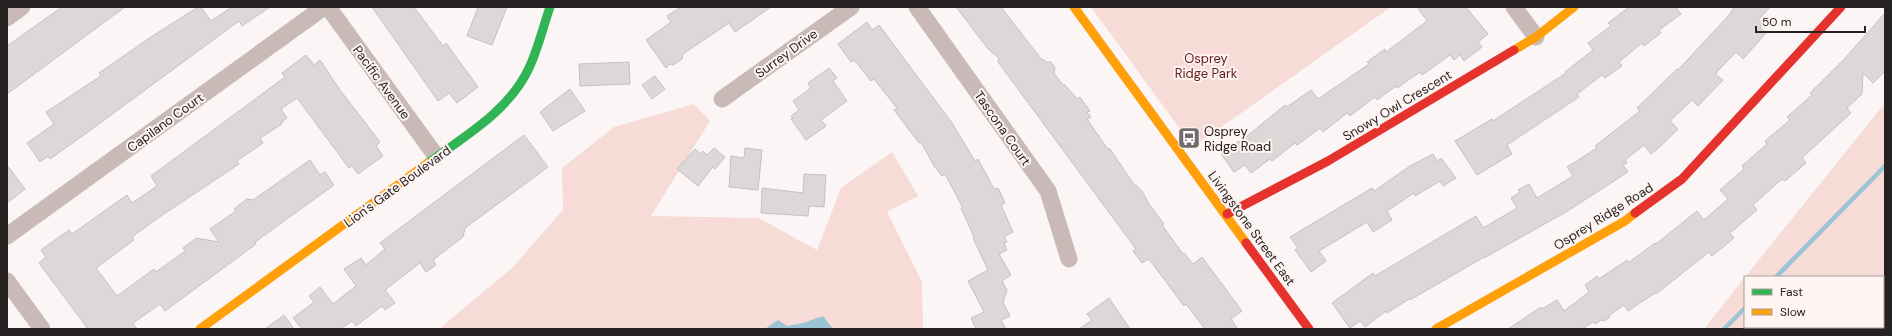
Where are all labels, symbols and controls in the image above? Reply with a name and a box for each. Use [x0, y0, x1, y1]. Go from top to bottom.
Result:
scale bar [1756, 8, 1865, 34]
text: 50 m [1762, 14, 1791, 30]
street label: Surrey Drive [752, 25, 821, 82]
street label: Pacific Avenue [349, 42, 414, 123]
park label: Osprey Ridge Park [1175, 50, 1238, 82]
street label: Snowy Owl Crescent [1339, 66, 1455, 145]
street label: Tascona Court [971, 88, 1035, 169]
street label: Capilano Court [124, 89, 207, 156]
place label: Osprey Ridge Road [1204, 123, 1271, 155]
bus stop icon: Osprey Ridge Road [1176, 125, 1202, 151]
street label: Lion's Gate Boulevard [340, 142, 454, 231]
street label: Livingstone Street East [1204, 168, 1299, 289]
street label: Osprey Ridge Road [1550, 179, 1656, 254]
legend [1744, 276, 1884, 328]
text: Fast [1780, 284, 1803, 300]
text: Slow [1780, 304, 1806, 320]

